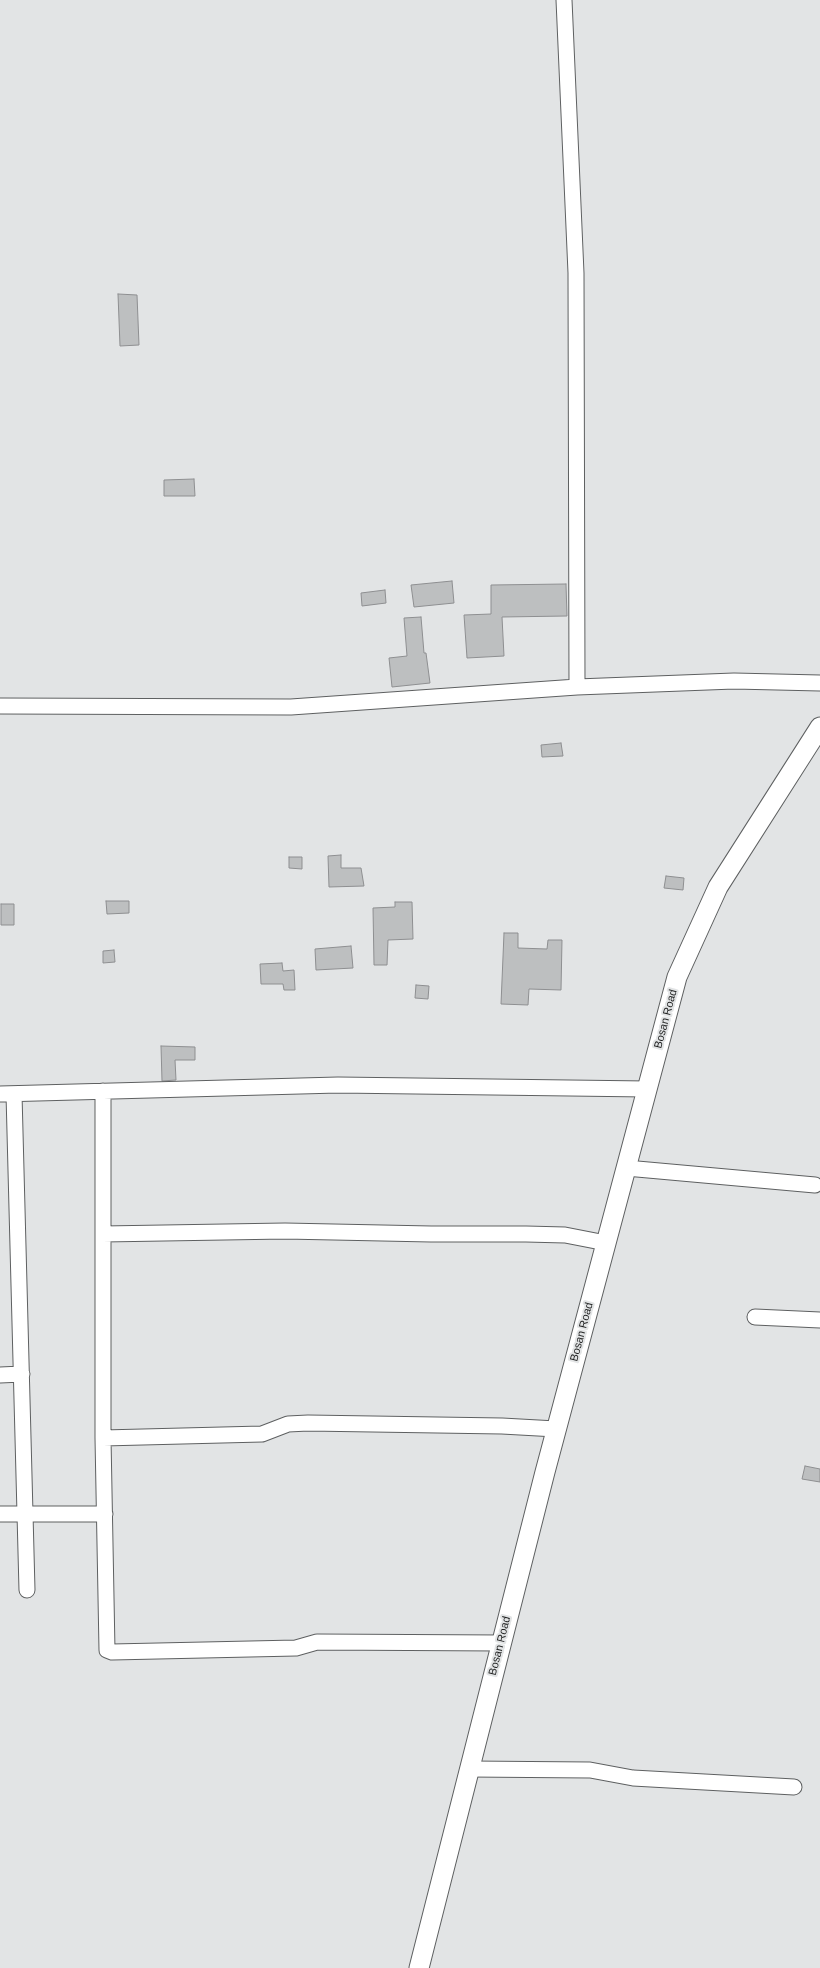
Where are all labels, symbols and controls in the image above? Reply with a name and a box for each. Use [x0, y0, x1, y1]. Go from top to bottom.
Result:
street label: Bosan Road [652, 988, 680, 1050]
street label: Bosan Road [568, 1301, 596, 1363]
street label: Bosan Road [486, 1615, 514, 1677]

